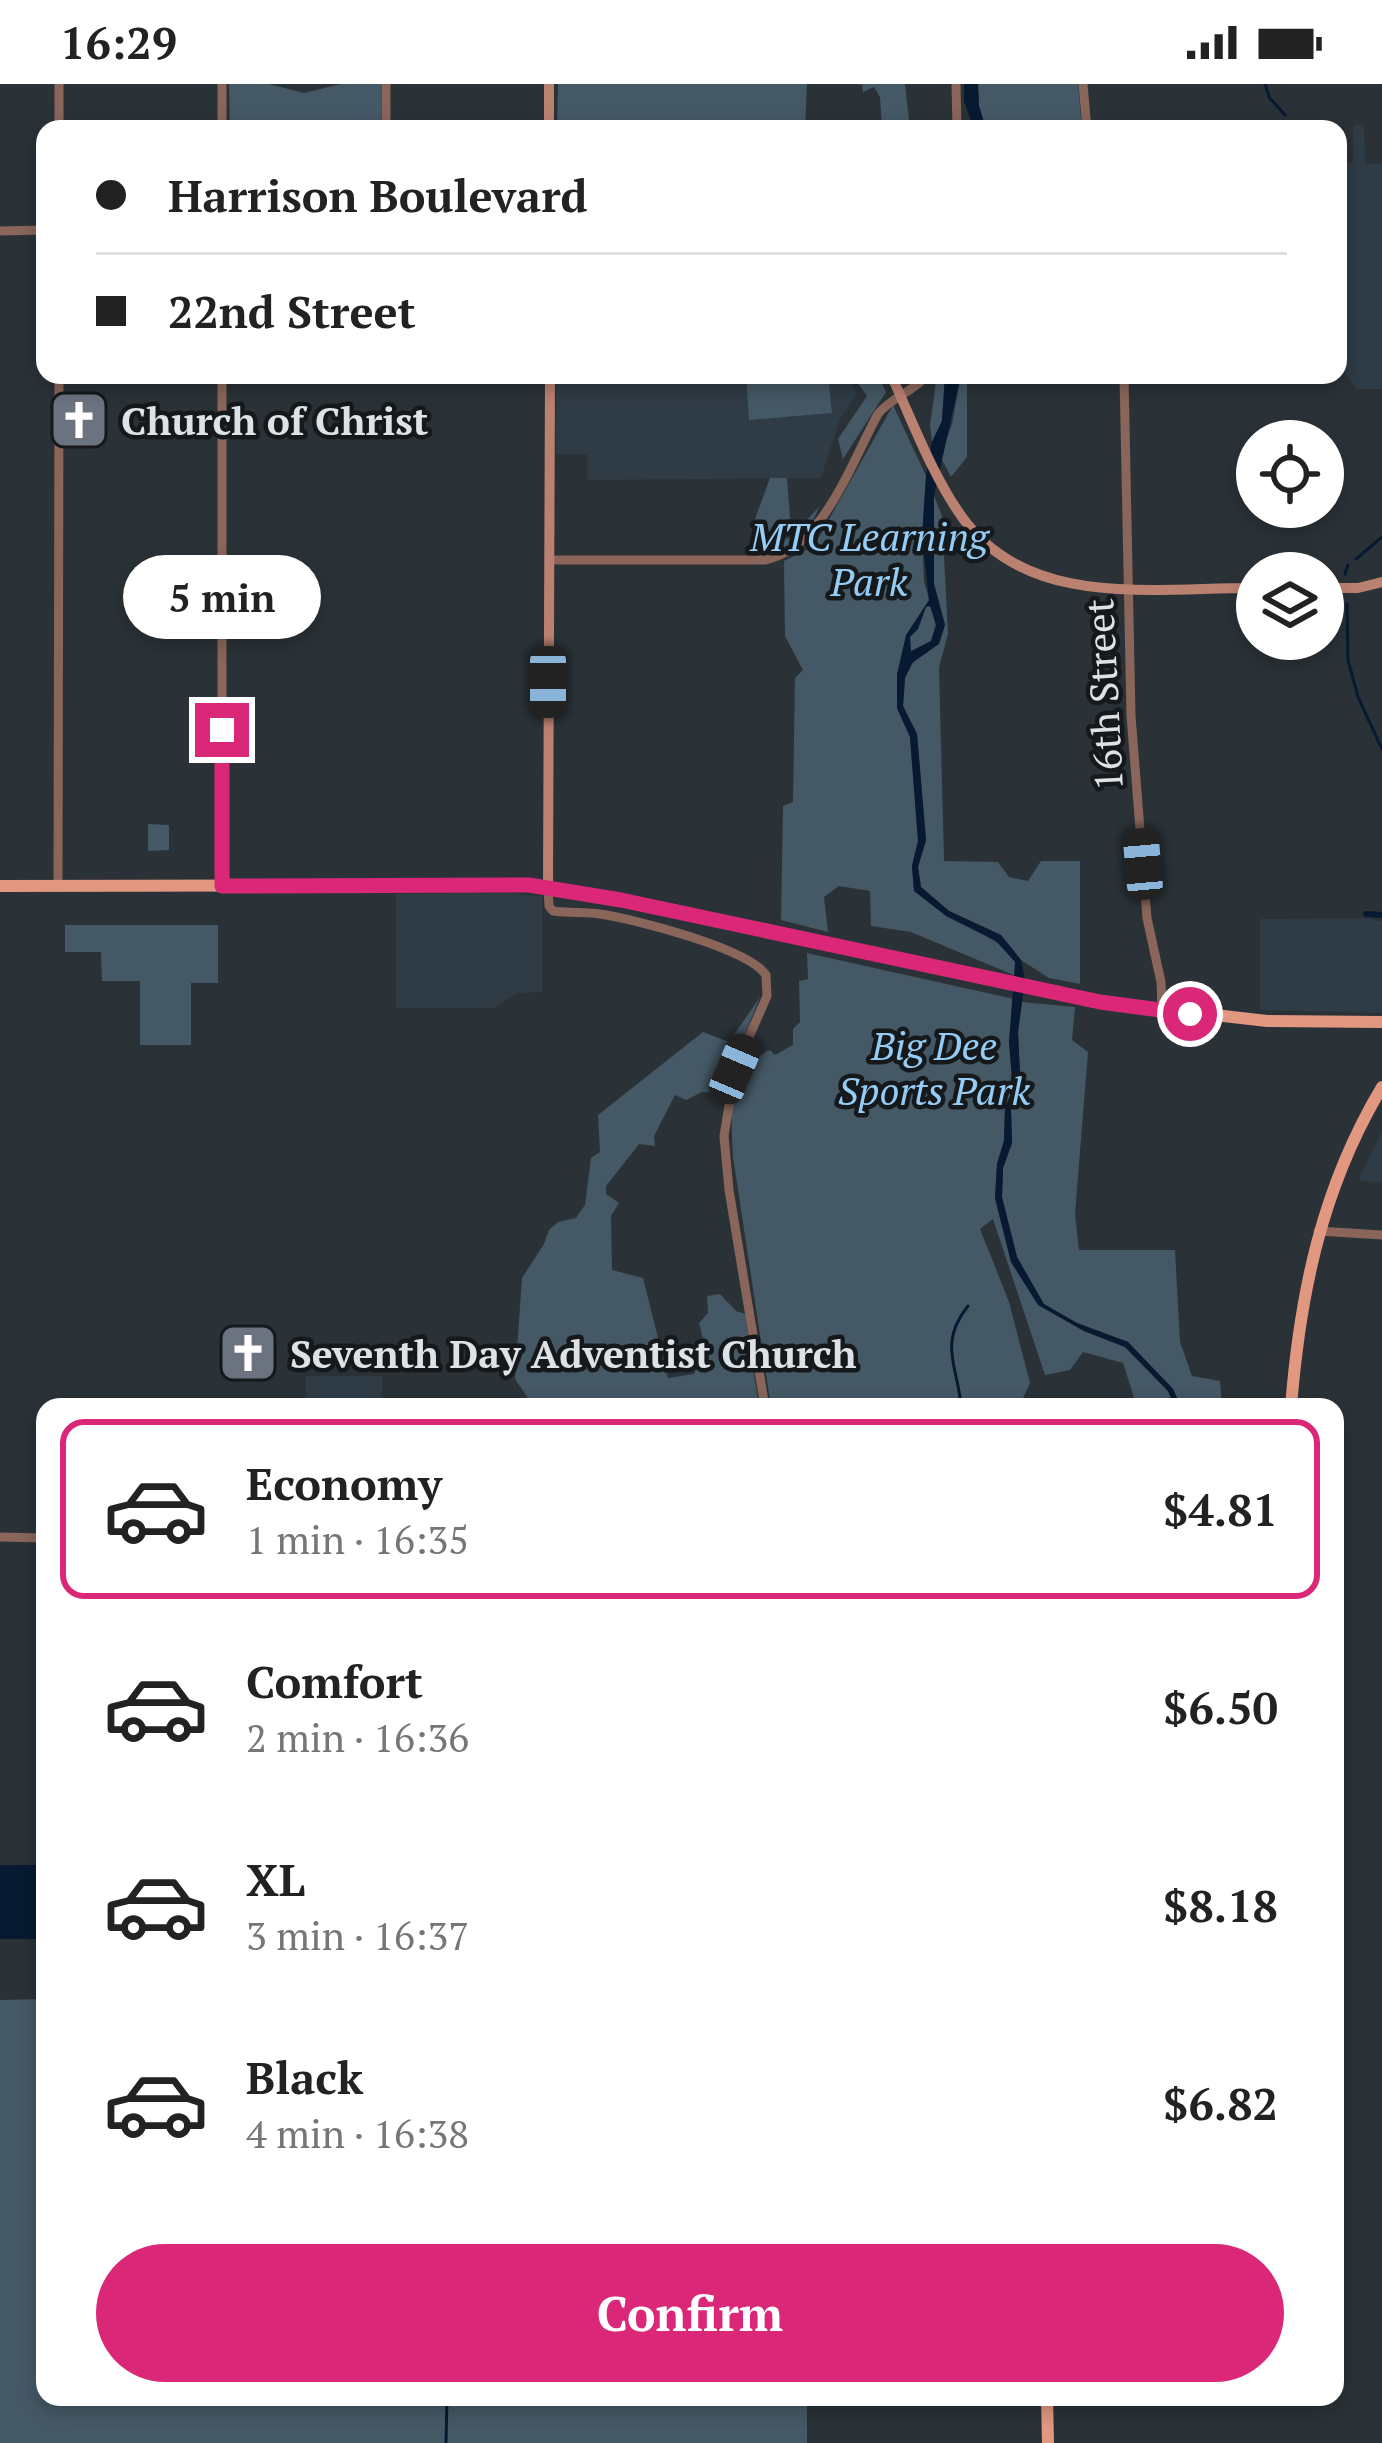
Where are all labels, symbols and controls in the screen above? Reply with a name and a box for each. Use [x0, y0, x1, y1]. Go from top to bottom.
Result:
text: 16:29 [60, 12, 177, 72]
text: Harrison Boulevard [168, 165, 588, 225]
text: 22nd Street [168, 281, 416, 341]
church icon: Church of Christ [48, 389, 110, 451]
place label: Church of Christ [121, 394, 429, 446]
map controls [1236, 420, 1344, 660]
button: locate [1236, 420, 1344, 528]
park label: MTC Learning Park [749, 510, 990, 607]
button: layers [1236, 552, 1344, 660]
callout: 5 min [123, 556, 321, 640]
text: 5 min [169, 571, 275, 623]
street label: 16th Street [1072, 598, 1134, 792]
car [530, 646, 566, 718]
route end [195, 703, 249, 757]
car [1122, 827, 1164, 901]
route start [1163, 987, 1217, 1041]
park label: Big Dee Sports Park [838, 1019, 1030, 1116]
car [704, 1029, 766, 1109]
church icon: Seventh Day Adventist Church [217, 1322, 279, 1384]
place label: Seventh Day Adventist Church [290, 1327, 857, 1379]
text: Economy [246, 1453, 442, 1513]
icon: car [102, 1455, 210, 1563]
text: $4.81 [1163, 1479, 1278, 1539]
text: 1 min · 16:35 [246, 1513, 469, 1565]
text: Comfort [246, 1651, 423, 1711]
icon: car [102, 1653, 210, 1761]
text: $6.50 [1163, 1677, 1278, 1737]
text: 2 min · 16:36 [246, 1711, 469, 1763]
text: XL [246, 1849, 305, 1909]
icon: car [102, 1851, 210, 1959]
text: $8.18 [1163, 1875, 1278, 1935]
text: 3 min · 16:37 [246, 1909, 469, 1961]
text: Black [246, 2047, 363, 2107]
icon: car [102, 2049, 210, 2157]
text: $6.82 [1163, 2073, 1278, 2133]
text: 4 min · 16:38 [246, 2107, 469, 2159]
button: Confirm [96, 2244, 1284, 2382]

